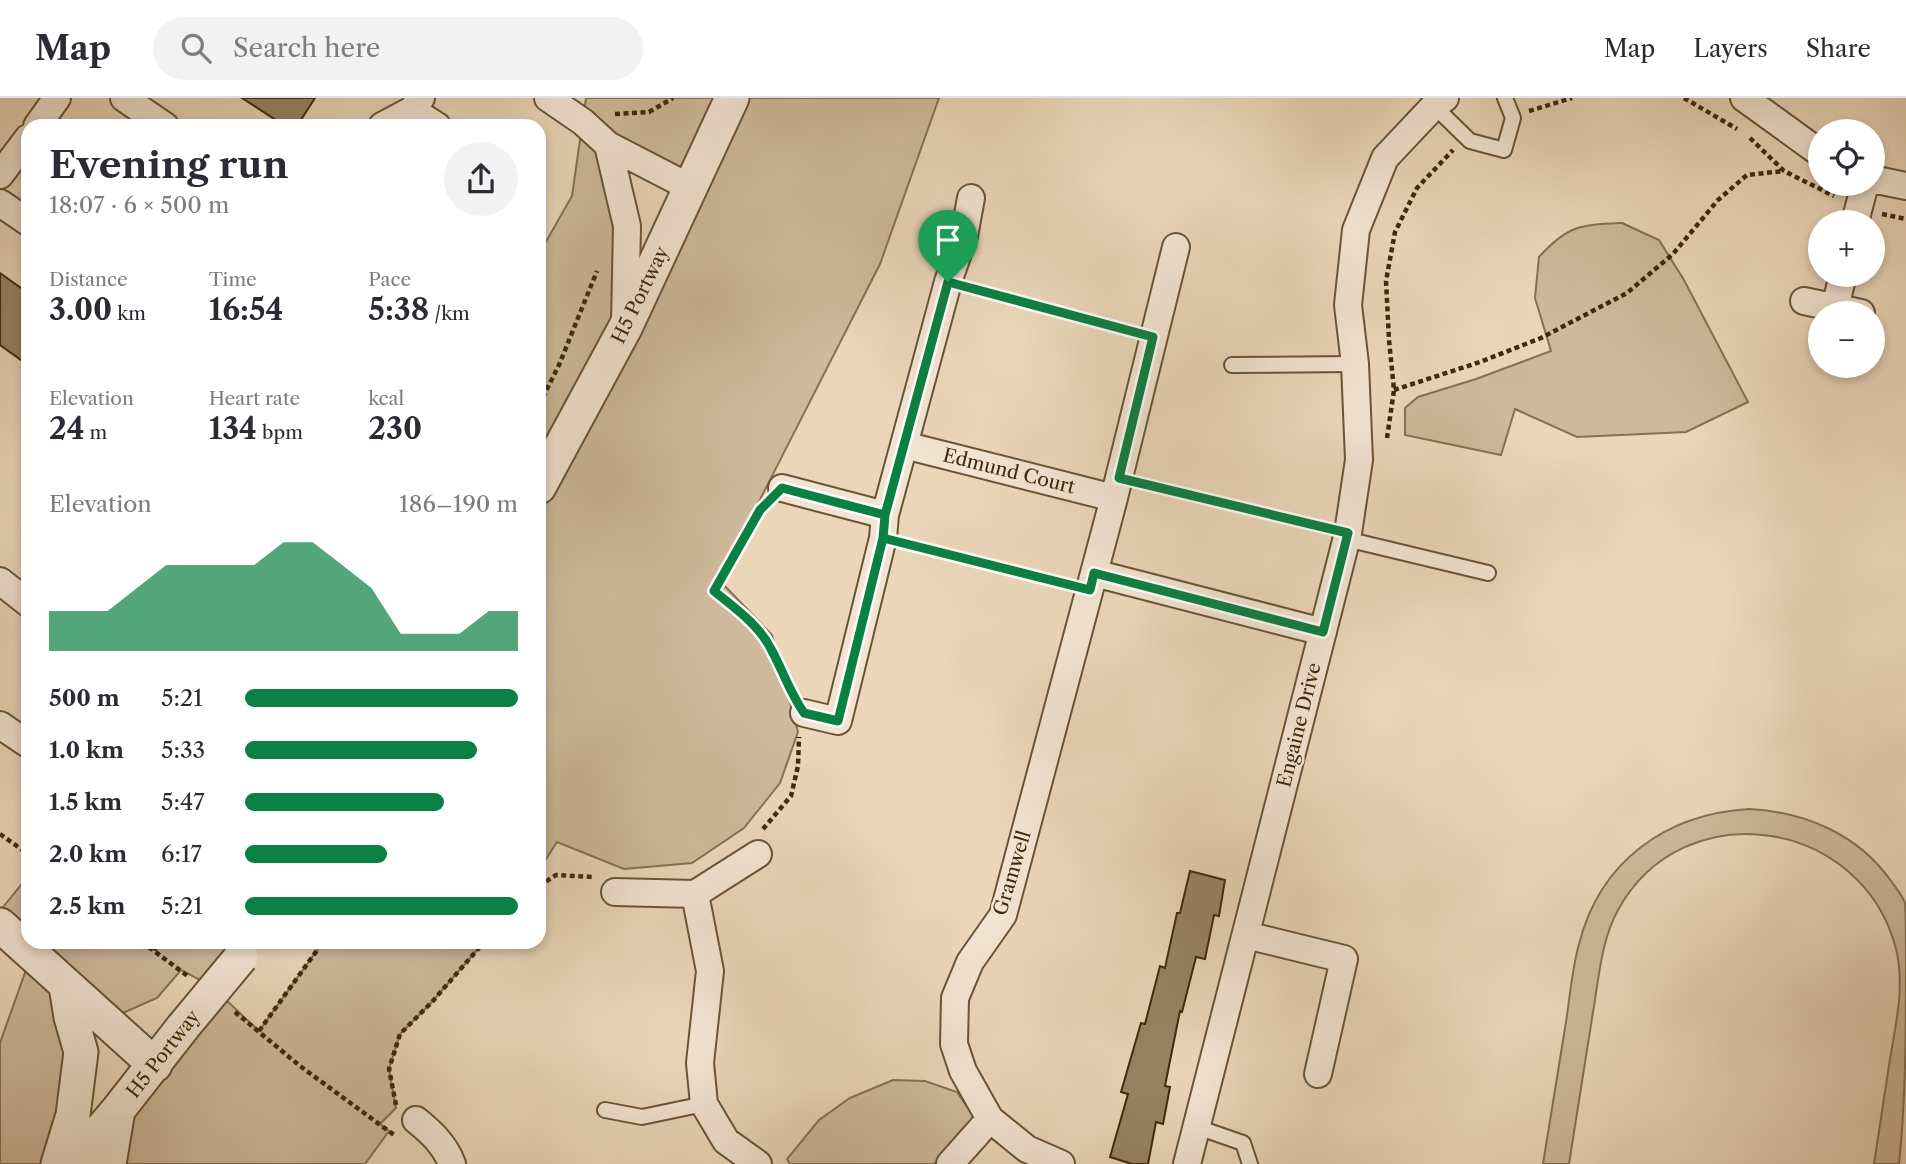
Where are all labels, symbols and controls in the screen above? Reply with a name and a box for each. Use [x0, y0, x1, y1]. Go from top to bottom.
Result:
search box [153, 17, 643, 80]
text: Map [35, 28, 111, 69]
icon: search [177, 29, 215, 67]
text: Search here [233, 32, 380, 64]
text: Map [1604, 34, 1655, 63]
text: Layers [1693, 34, 1768, 63]
text: Share [1806, 34, 1871, 63]
map controls [1808, 119, 1885, 378]
button: locate [1808, 119, 1885, 196]
text: Evening run [49, 141, 289, 188]
button: share [444, 142, 518, 216]
text: 18:07 · 6 × 500 m [49, 191, 229, 219]
pin [918, 210, 978, 282]
button: + [1808, 210, 1885, 287]
icon: arrive [929, 221, 967, 259]
street label: H5 Portway [607, 242, 674, 347]
text: Distance [49, 268, 128, 291]
text: Time [209, 268, 257, 291]
text: Pace [368, 268, 411, 291]
text: 3.00 [49, 291, 112, 328]
text: 16:54 [209, 291, 283, 328]
text: 5:38 [368, 291, 429, 328]
button: − [1808, 301, 1885, 378]
text: km [112, 302, 146, 325]
text: /km [429, 302, 470, 325]
text: Elevation [49, 387, 134, 410]
text: Heart rate [209, 387, 300, 410]
text: kcal [368, 387, 404, 410]
text: 24 [49, 410, 85, 447]
text: 134 [209, 410, 257, 447]
text: 230 [368, 410, 422, 447]
text: m [85, 421, 107, 444]
text: bpm [257, 421, 303, 444]
street label: Edmund Court [941, 443, 1078, 499]
text: Elevation [49, 490, 152, 518]
text: 186–190 m [399, 490, 518, 518]
street label: Engaine Drive [1272, 660, 1326, 790]
text: 500 m [49, 684, 120, 712]
text: 5:21 [161, 684, 203, 712]
text: 1.0 km [49, 736, 124, 764]
text: 5:33 [161, 736, 205, 764]
text: 1.5 km [49, 788, 122, 816]
text: 5:47 [161, 788, 205, 816]
street label: Gramwell [988, 827, 1036, 918]
text: 2.0 km [49, 840, 127, 868]
text: 6:17 [161, 840, 202, 868]
text: 2.5 km [49, 892, 125, 920]
text: 5:21 [161, 892, 203, 920]
street label: H5 Portway [121, 1005, 205, 1103]

